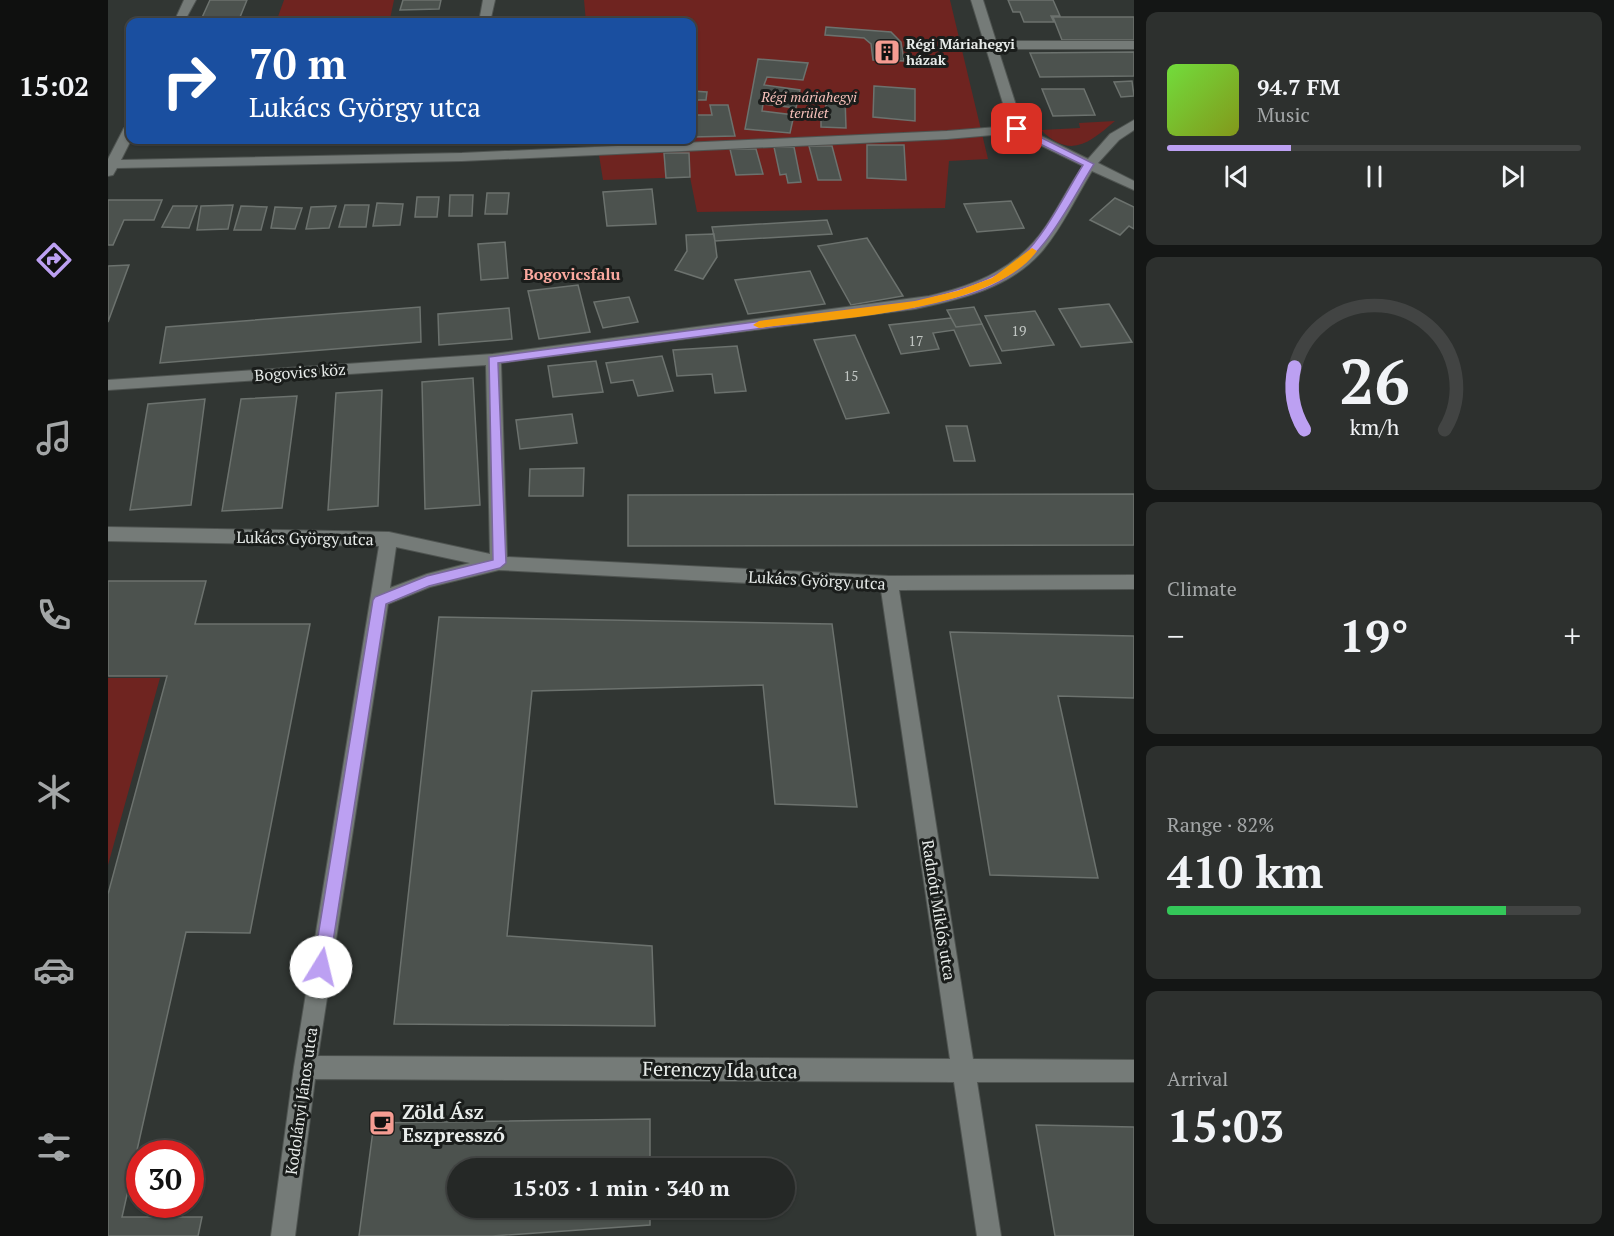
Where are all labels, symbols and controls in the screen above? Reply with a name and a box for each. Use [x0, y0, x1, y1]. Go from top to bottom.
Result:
place label: Régi Máriahegyi házak [906, 34, 1015, 69]
text: 70 m [249, 35, 347, 91]
building icon: Régi Máriahegyi házak [872, 37, 902, 67]
icon: right [150, 42, 228, 120]
text: 15:02 [19, 68, 89, 104]
text: 94.7 FM [1257, 72, 1340, 101]
park label: Régi máriahegyi terület [760, 87, 857, 122]
text: Lukács György utca [249, 89, 481, 125]
text: Music [1257, 101, 1310, 128]
pin [991, 103, 1042, 154]
icon: arrive [1000, 112, 1033, 145]
icon: previous [1220, 160, 1253, 193]
icon: pause [1358, 160, 1391, 193]
icon: next [1496, 160, 1529, 193]
icon: directions [33, 239, 75, 281]
district label: Bogovicsfalu [523, 263, 621, 285]
house number: 19 [1012, 321, 1026, 340]
house number: 17 [909, 331, 923, 350]
text: 26 [1339, 339, 1409, 422]
street label: Bogovics köz [254, 358, 346, 386]
house number: 15 [844, 366, 858, 385]
text: km/h [1349, 414, 1399, 442]
icon: music [33, 417, 75, 459]
street label: Lukács György utca [236, 526, 374, 550]
street label: Lukács György utca [748, 565, 886, 595]
text: Climate [1167, 575, 1237, 602]
icon: phone [33, 594, 75, 636]
text: 19° [1339, 605, 1409, 665]
text: − [1167, 614, 1185, 657]
text: + [1563, 614, 1581, 657]
icon: climate [33, 771, 75, 813]
text: Range · 82% [1167, 811, 1274, 838]
street label: Radnóti Miklós utca [917, 838, 961, 982]
text: 410 km [1167, 841, 1323, 901]
position arrow [289, 935, 353, 999]
icon: car [33, 949, 75, 991]
street label: Kodolányi János utca [280, 1026, 322, 1176]
street label: Ferenczy Ida utca [642, 1055, 798, 1084]
text: Arrival [1167, 1065, 1228, 1092]
text: 15:03 [1167, 1095, 1284, 1155]
place label: Zöld Ász Eszpresszó [402, 1098, 505, 1148]
cafe icon: Zöld Ász Eszpresszó [367, 1108, 397, 1138]
icon: filters [33, 1126, 75, 1168]
speed limit sign: 30 [126, 1140, 204, 1218]
text: 15:03 · 1 min · 340 m [512, 1173, 730, 1202]

